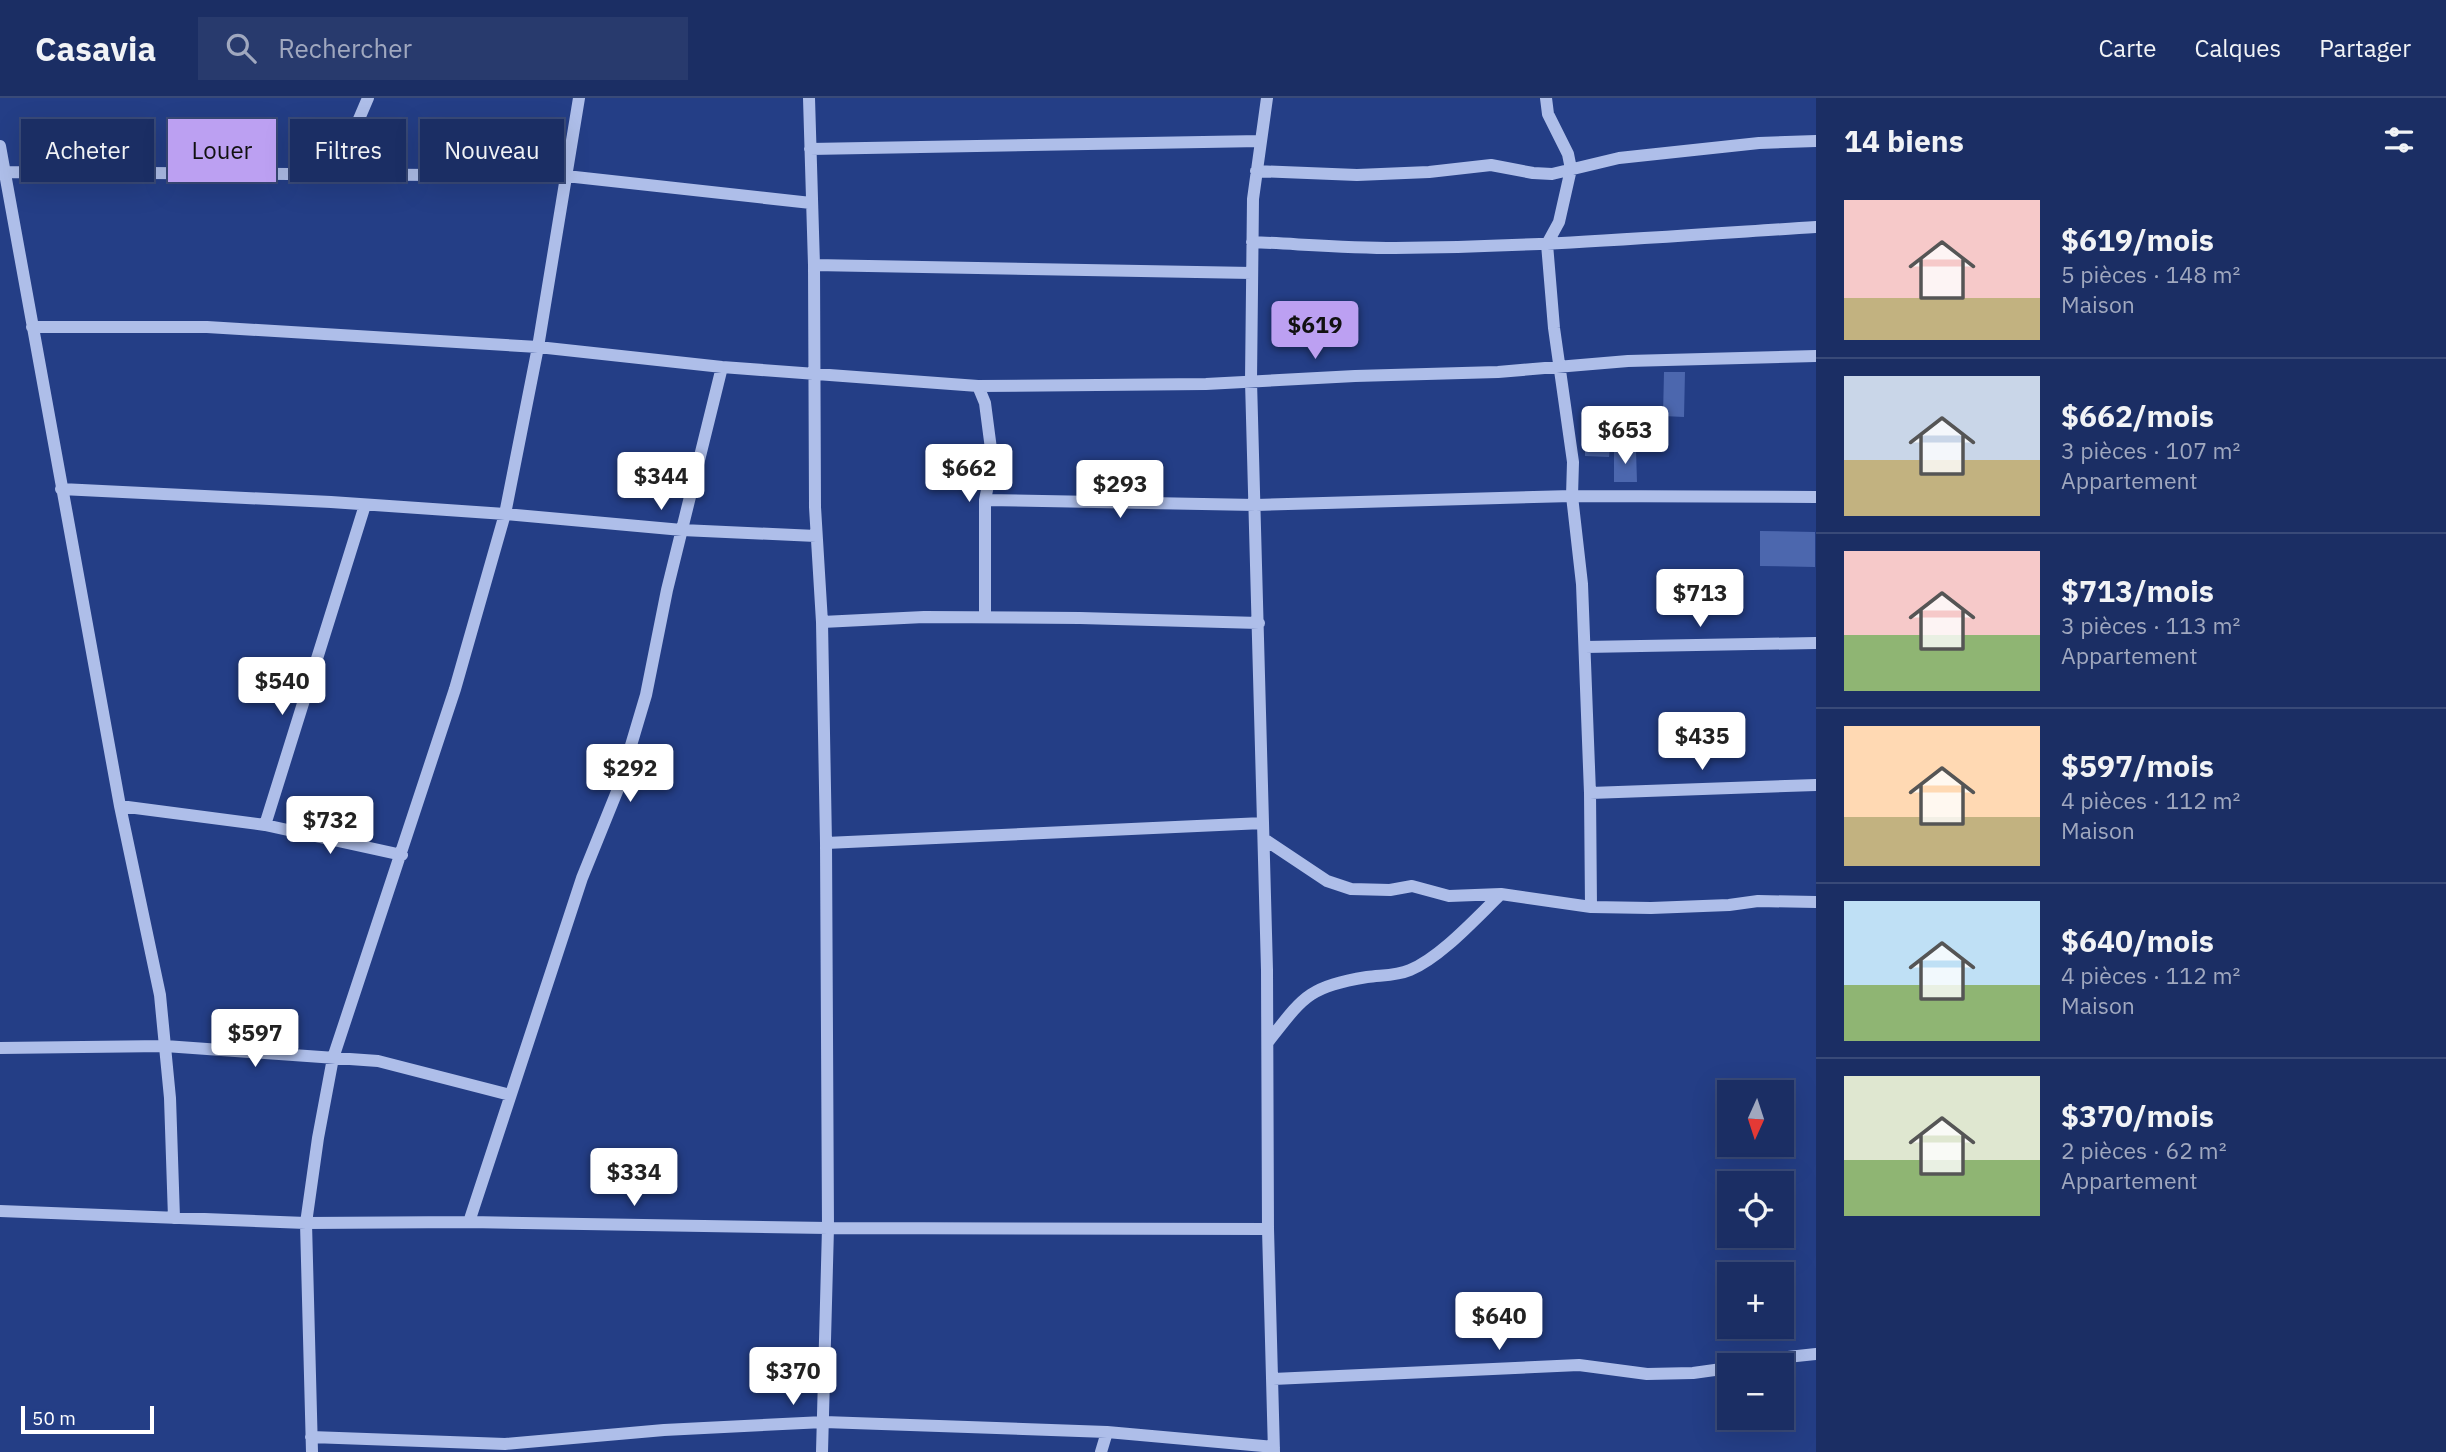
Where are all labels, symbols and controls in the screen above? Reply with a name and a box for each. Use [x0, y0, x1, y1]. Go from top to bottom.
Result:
search box [198, 17, 688, 80]
text: Casavia [35, 27, 156, 70]
icon: search [222, 29, 260, 67]
text: Rechercher [278, 31, 412, 65]
text: Carte [2098, 32, 2157, 64]
text: Calques [2195, 32, 2281, 64]
text: Partager [2319, 32, 2411, 64]
chip: Acheter [21, 119, 154, 182]
chip: Louer [168, 119, 276, 182]
chip: Filtres [290, 119, 406, 182]
chip: Nouveau [420, 119, 564, 182]
text: 14 biens [1844, 121, 1964, 160]
icon: filters [2380, 121, 2418, 159]
text: $619/mois [2061, 220, 2214, 259]
icon: home [1900, 228, 1984, 312]
text: 5 pièces · 148 m² [2061, 259, 2240, 289]
text: Maison [2061, 289, 2135, 319]
pin: $619 [1274, 302, 1356, 361]
text: $619 [1287, 309, 1343, 339]
text: $662/mois [2061, 396, 2214, 435]
icon: home [1900, 404, 1984, 488]
pin: $653 [1584, 406, 1666, 466]
text: $653 [1597, 414, 1653, 444]
text: 3 pièces · 107 m² [2061, 435, 2240, 465]
pin: $662 [928, 444, 1010, 504]
pin: $344 [620, 452, 702, 512]
text: $662 [941, 452, 997, 482]
text: $344 [633, 460, 689, 490]
pin: $293 [1079, 460, 1161, 520]
text: Appartement [2061, 465, 2198, 495]
text: $293 [1092, 468, 1148, 498]
pin: $713 [1659, 570, 1741, 629]
text: $713/mois [2061, 571, 2214, 610]
text: $713 [1672, 577, 1728, 607]
icon: home [1900, 579, 1984, 663]
text: 3 pièces · 113 m² [2061, 610, 2240, 640]
text: Appartement [2061, 640, 2198, 670]
pin: $540 [241, 658, 323, 717]
text: $540 [254, 665, 310, 695]
pin: $435 [1661, 712, 1743, 772]
text: $435 [1674, 720, 1730, 750]
pin: $292 [589, 744, 671, 804]
text: $597/mois [2061, 746, 2214, 785]
text: $292 [602, 752, 658, 782]
icon: home [1900, 754, 1984, 838]
text: 4 pièces · 112 m² [2061, 785, 2240, 815]
pin: $732 [289, 796, 371, 856]
text: $732 [302, 804, 358, 834]
text: Maison [2061, 815, 2135, 845]
text: $640/mois [2061, 921, 2214, 960]
icon: home [1900, 929, 1984, 1013]
text: 4 pièces · 112 m² [2061, 960, 2240, 990]
text: Maison [2061, 990, 2135, 1020]
pin: $597 [214, 1010, 296, 1069]
text: $597 [227, 1017, 283, 1047]
north arrow [1717, 1080, 1794, 1157]
map controls [1717, 1080, 1794, 1430]
text: $370/mois [2061, 1096, 2214, 1135]
icon: home [1900, 1104, 1984, 1188]
text: 2 pièces · 62 m² [2061, 1135, 2227, 1165]
pin: $334 [593, 1148, 675, 1208]
text: $334 [606, 1156, 662, 1186]
text: Appartement [2061, 1165, 2198, 1195]
button: locate [1717, 1171, 1794, 1248]
button: + [1717, 1262, 1794, 1339]
pin: $640 [1458, 1292, 1540, 1352]
text: $640 [1471, 1300, 1527, 1330]
pin: $370 [752, 1348, 834, 1407]
button: − [1717, 1353, 1794, 1430]
text: $370 [765, 1355, 821, 1385]
scale bar [21, 1403, 154, 1435]
text: 50 m [32, 1406, 76, 1430]

